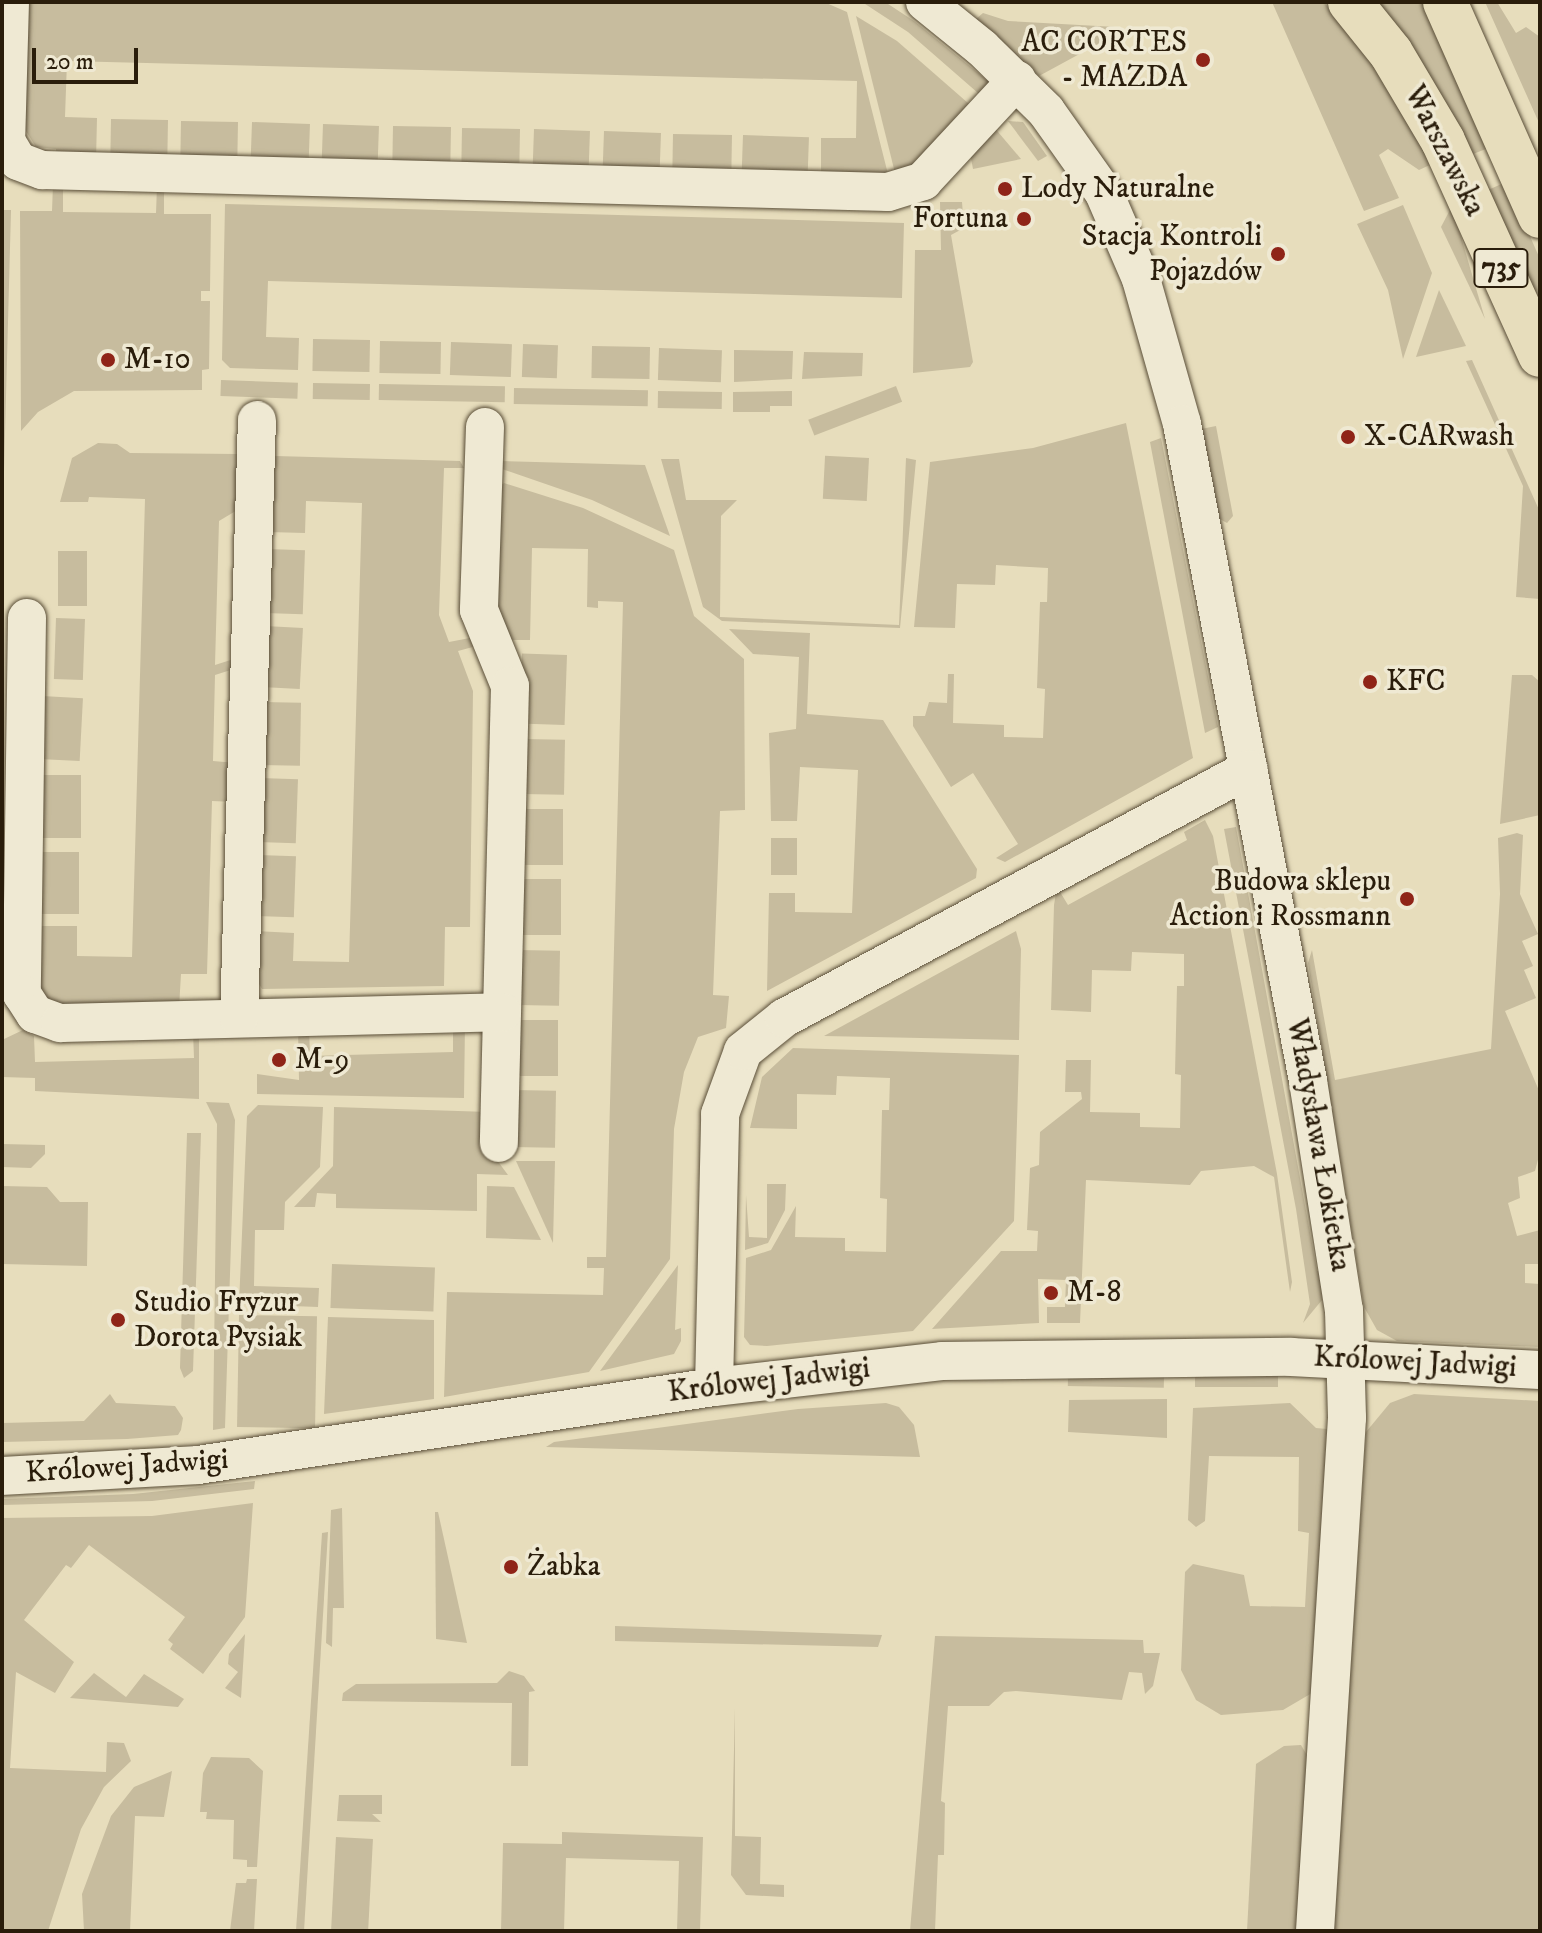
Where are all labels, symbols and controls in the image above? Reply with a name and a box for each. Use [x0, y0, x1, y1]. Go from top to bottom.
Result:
place label: AC CORTES - MAZDA [1021, 25, 1187, 96]
scale bar [36, 32, 142, 82]
text: 20 m [46, 47, 94, 77]
marker: AC CORTES - MAZDA [1194, 51, 1212, 69]
street label: Warszawska [1396, 80, 1492, 222]
place label: Lody Naturalne [1021, 171, 1214, 207]
marker: Lody Naturalne [996, 180, 1014, 198]
place label: Fortuna [912, 201, 1008, 237]
marker: Fortuna [1015, 210, 1033, 228]
place label: Stacja Kontroli Pojazdów [1082, 219, 1262, 290]
road number: 735 [1473, 244, 1529, 292]
marker: Stacja Kontroli Pojazdów [1269, 245, 1287, 263]
place label: M-10 [124, 342, 191, 378]
marker: M-10 [99, 351, 117, 369]
place label: X-CARwash [1364, 419, 1514, 455]
marker: X-CARwash [1339, 428, 1357, 446]
place label: KFC [1386, 664, 1445, 700]
marker: KFC [1361, 673, 1379, 691]
place label: Budowa sklepu Action i Rossmann [1170, 864, 1391, 934]
marker: Budowa sklepu Action i Rossmann [1398, 890, 1416, 908]
street label: Władysława Łokietka [1278, 1016, 1358, 1274]
place label: M-9 [295, 1042, 350, 1078]
marker: M-9 [270, 1051, 288, 1069]
place label: M-8 [1067, 1275, 1122, 1311]
marker: M-8 [1042, 1284, 1060, 1302]
place label: Studio Fryzur Dorota Pysiak [134, 1285, 302, 1356]
marker: Studio Fryzur Dorota Pysiak [109, 1311, 127, 1329]
street label: Królowej Jadwigi [1312, 1340, 1518, 1386]
street label: Królowej Jadwigi [666, 1351, 872, 1411]
street label: Królowej Jadwigi [24, 1442, 230, 1492]
place label: Żabka [527, 1549, 601, 1585]
marker: Żabka [502, 1558, 520, 1576]

